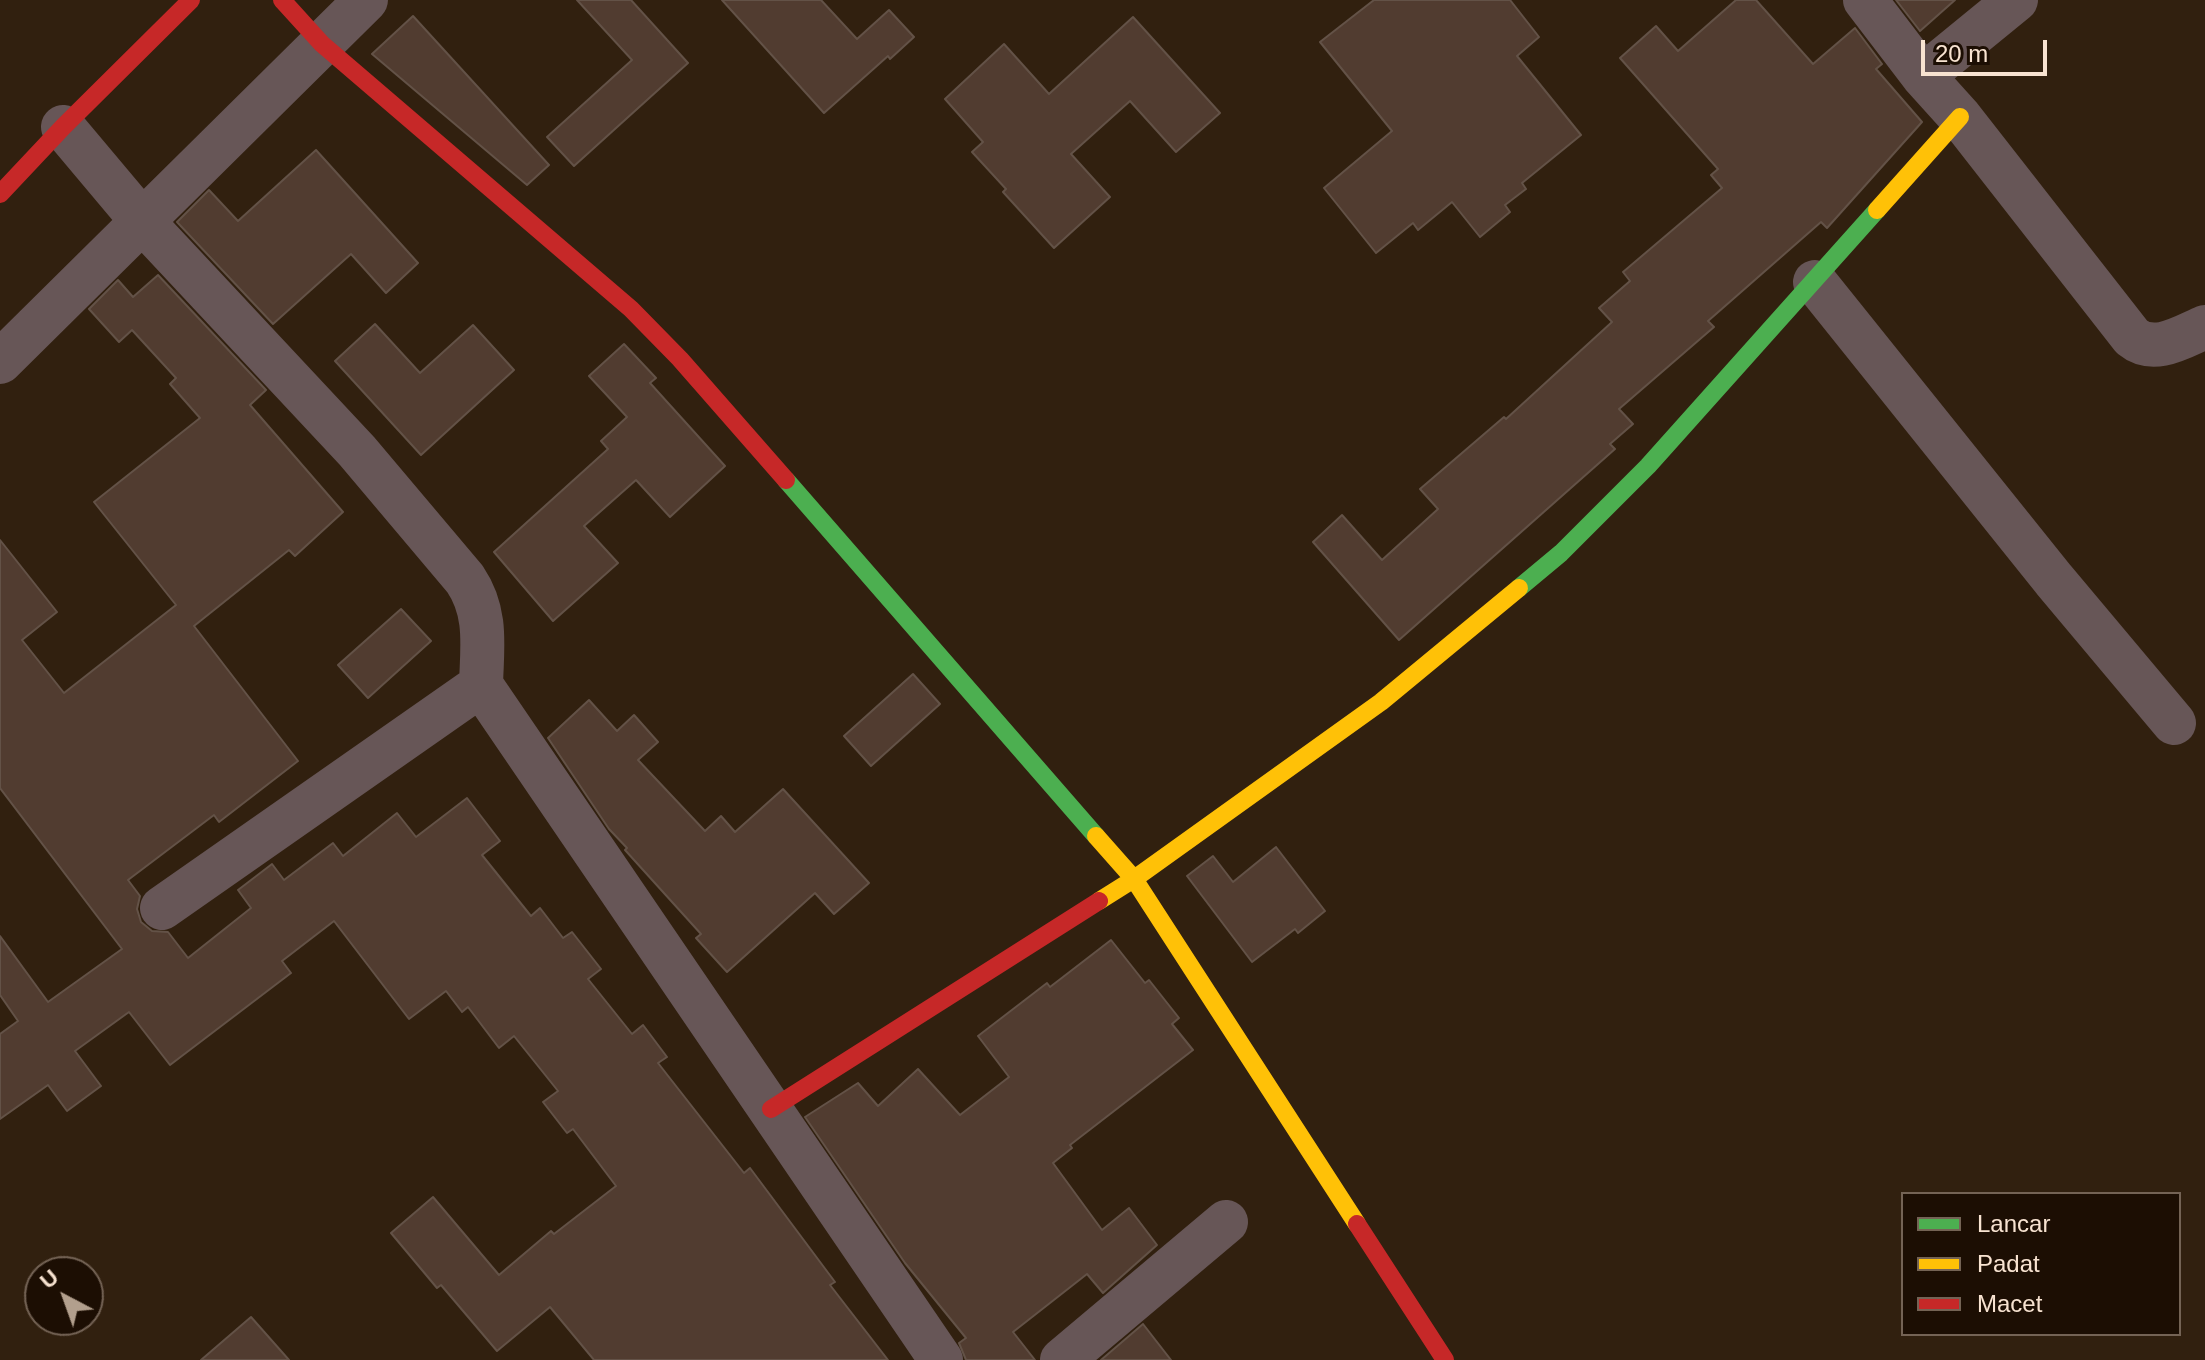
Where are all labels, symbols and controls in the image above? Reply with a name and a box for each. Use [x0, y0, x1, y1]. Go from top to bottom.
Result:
scale bar [1925, 24, 2051, 74]
text: 20 m [1935, 40, 1988, 67]
legend [1901, 1192, 2181, 1336]
text: Lancar [1977, 1210, 2050, 1237]
text: Padat [1977, 1250, 2040, 1277]
north arrow [24, 1256, 104, 1336]
text: U [35, 1264, 63, 1294]
text: Macet [1977, 1290, 2042, 1317]

